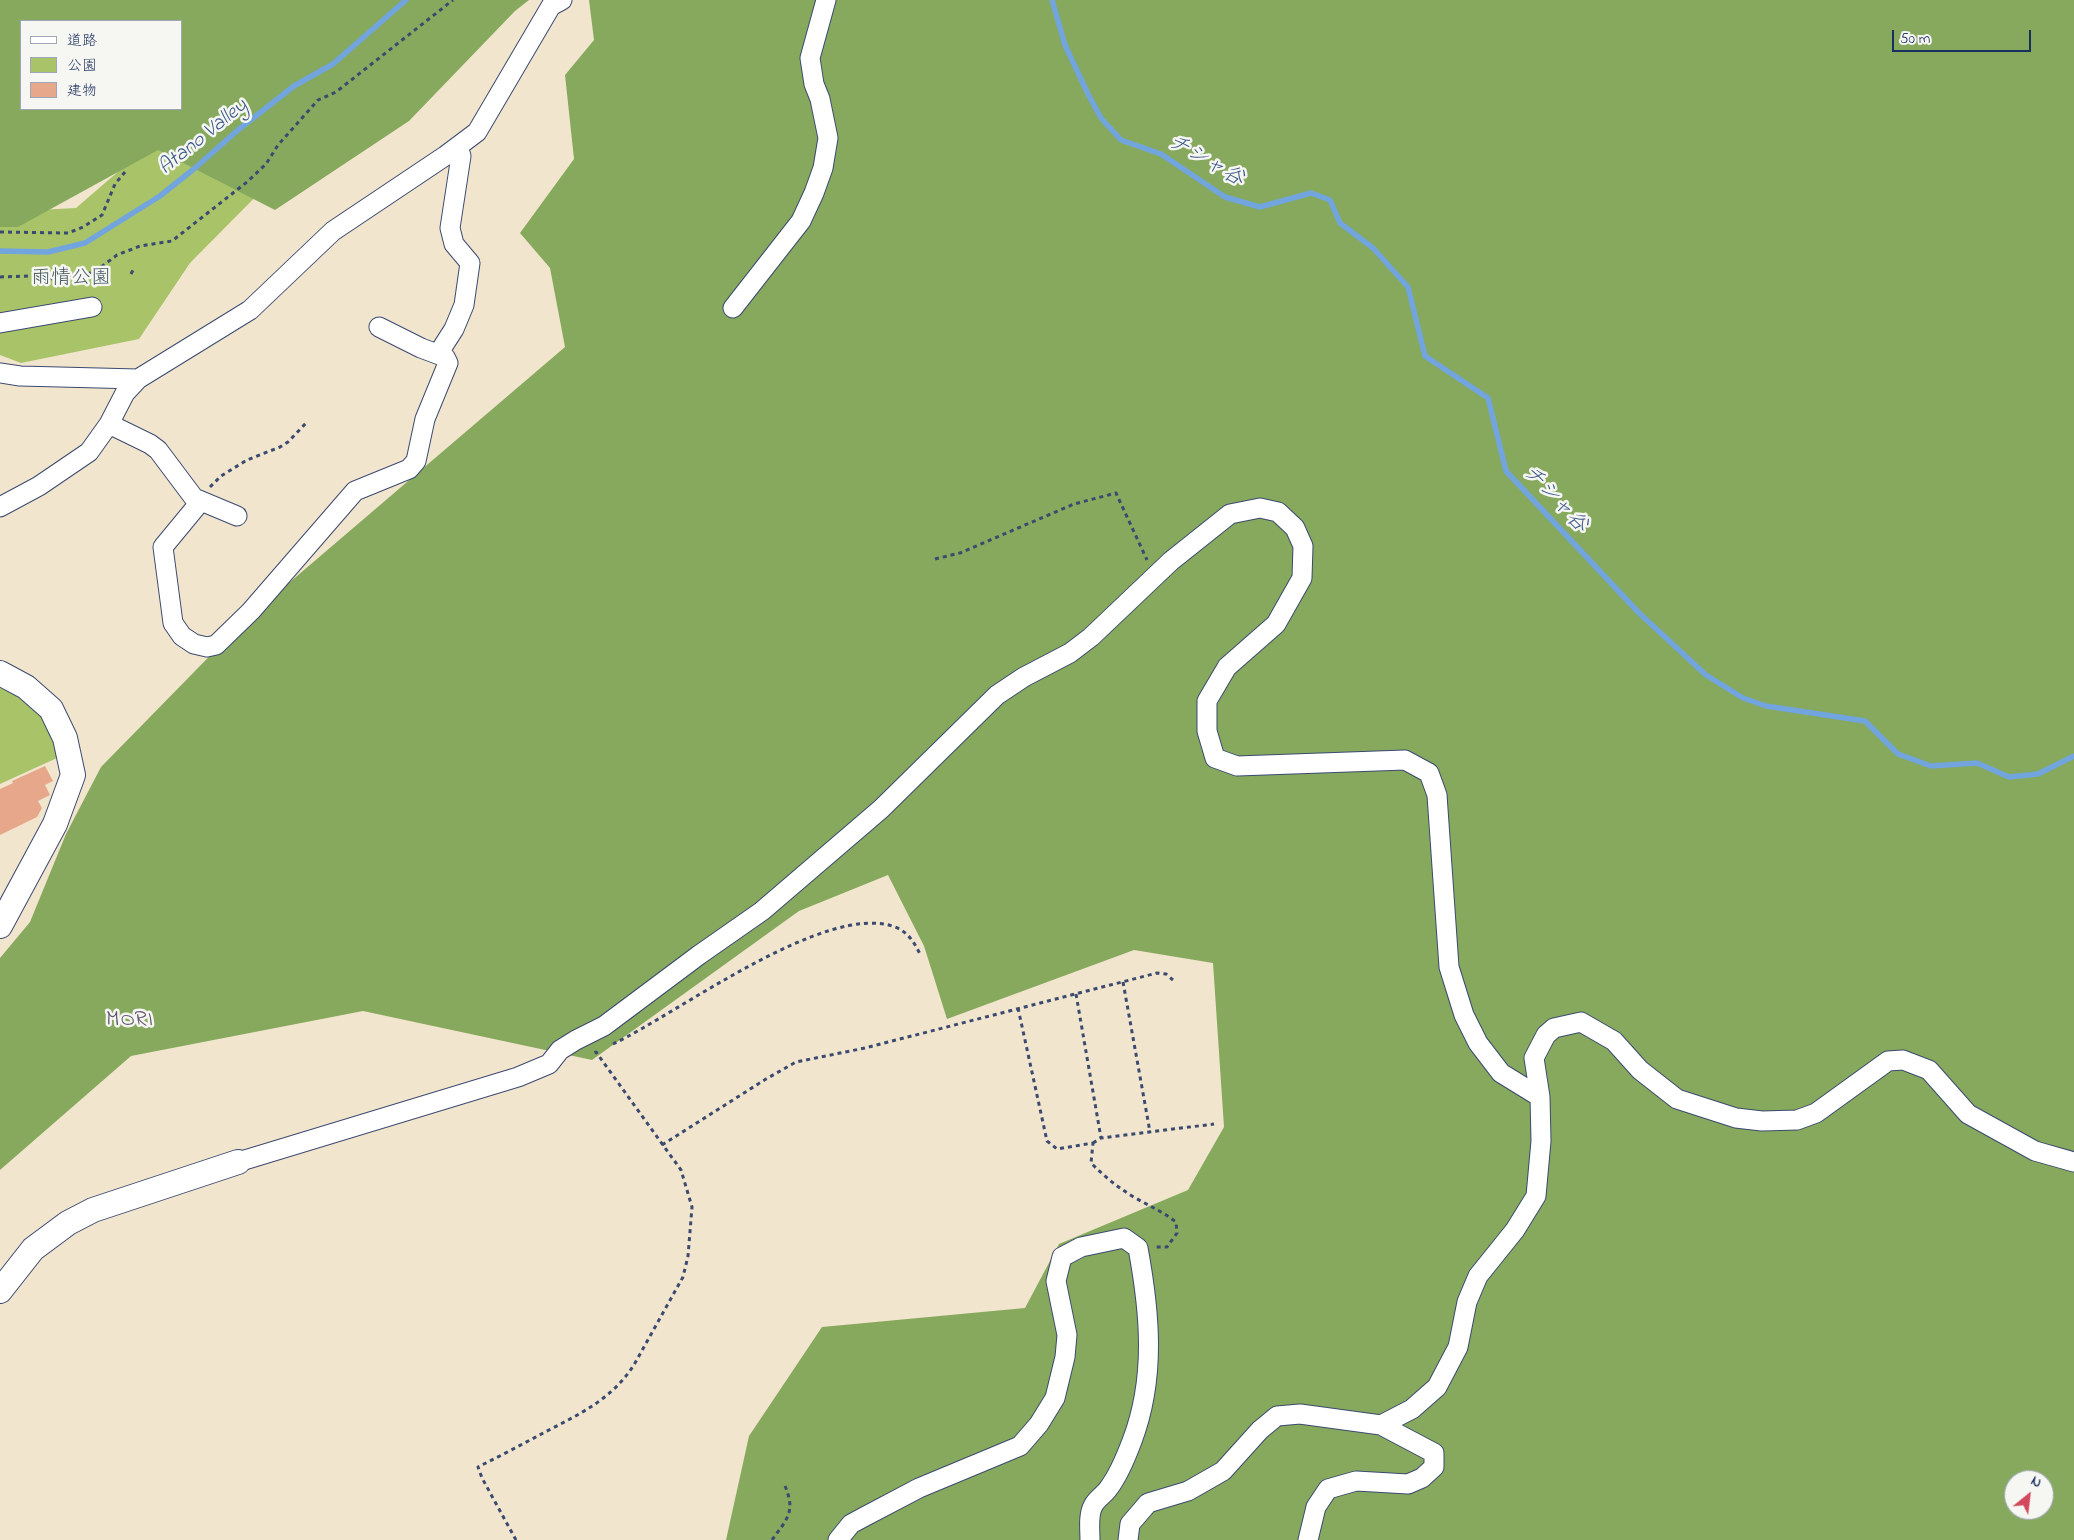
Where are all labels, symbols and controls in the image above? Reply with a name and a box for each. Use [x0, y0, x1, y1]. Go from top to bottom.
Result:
legend [20, 20, 182, 110]
scale bar [1894, 20, 2033, 52]
text: 50 m [1900, 28, 1930, 50]
text: 道路 [67, 30, 97, 52]
text: 公園 [67, 55, 97, 77]
text: 建物 [67, 80, 97, 102]
water label: Atano Valley [154, 94, 254, 182]
water label: チシャ谷 [1162, 130, 1248, 194]
park label: 雨情公園 [31, 268, 111, 292]
water label: チシャ谷 [1516, 461, 1592, 539]
district label: MORI [106, 1008, 154, 1034]
north arrow [2004, 1470, 2054, 1520]
text: N [2027, 1471, 2045, 1494]

